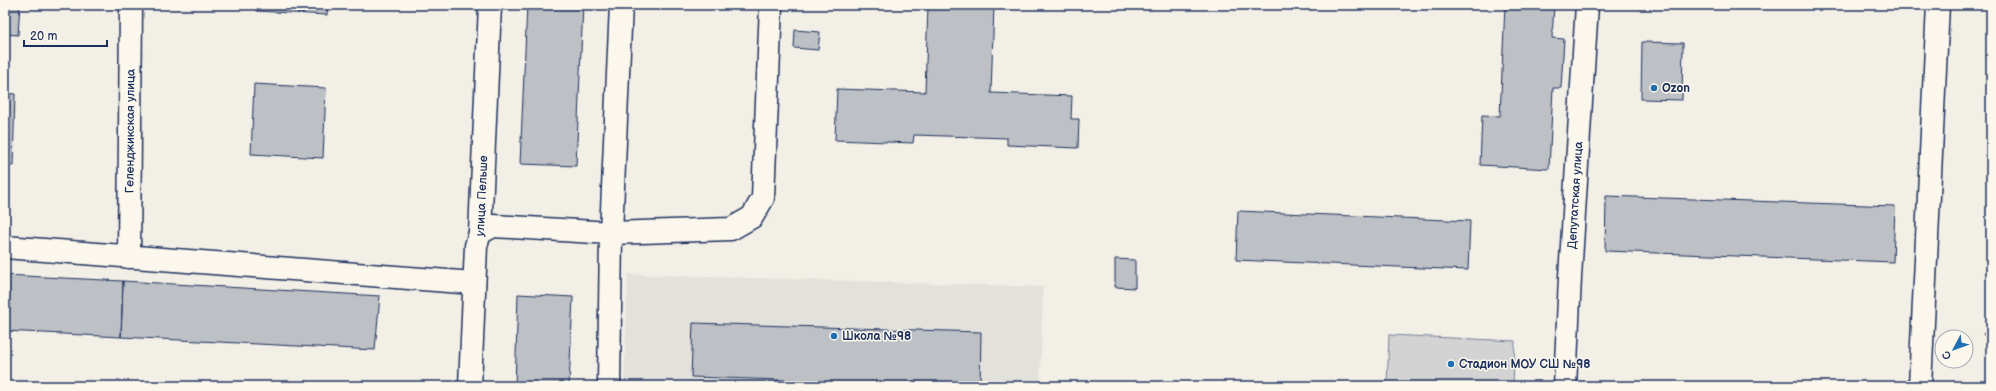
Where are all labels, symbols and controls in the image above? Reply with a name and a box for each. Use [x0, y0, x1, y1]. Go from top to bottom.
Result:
scale bar [24, 22, 107, 48]
text: 20 m [30, 29, 57, 44]
street label: Геленджикская улица [122, 69, 138, 193]
place label: Ozon [1662, 81, 1690, 96]
marker: Ozon [1649, 83, 1659, 93]
street label: Депутатская улица [1564, 141, 1586, 250]
street label: улица Пельше [472, 155, 491, 238]
place label: Школа №98 [842, 329, 911, 344]
north arrow [1934, 329, 1974, 369]
marker: Школа №98 [829, 331, 839, 341]
text: С [1939, 348, 1954, 362]
place label: Стадион МОУ СШ №98 [1459, 357, 1591, 372]
marker: Стадион МОУ СШ №98 [1446, 359, 1456, 369]

